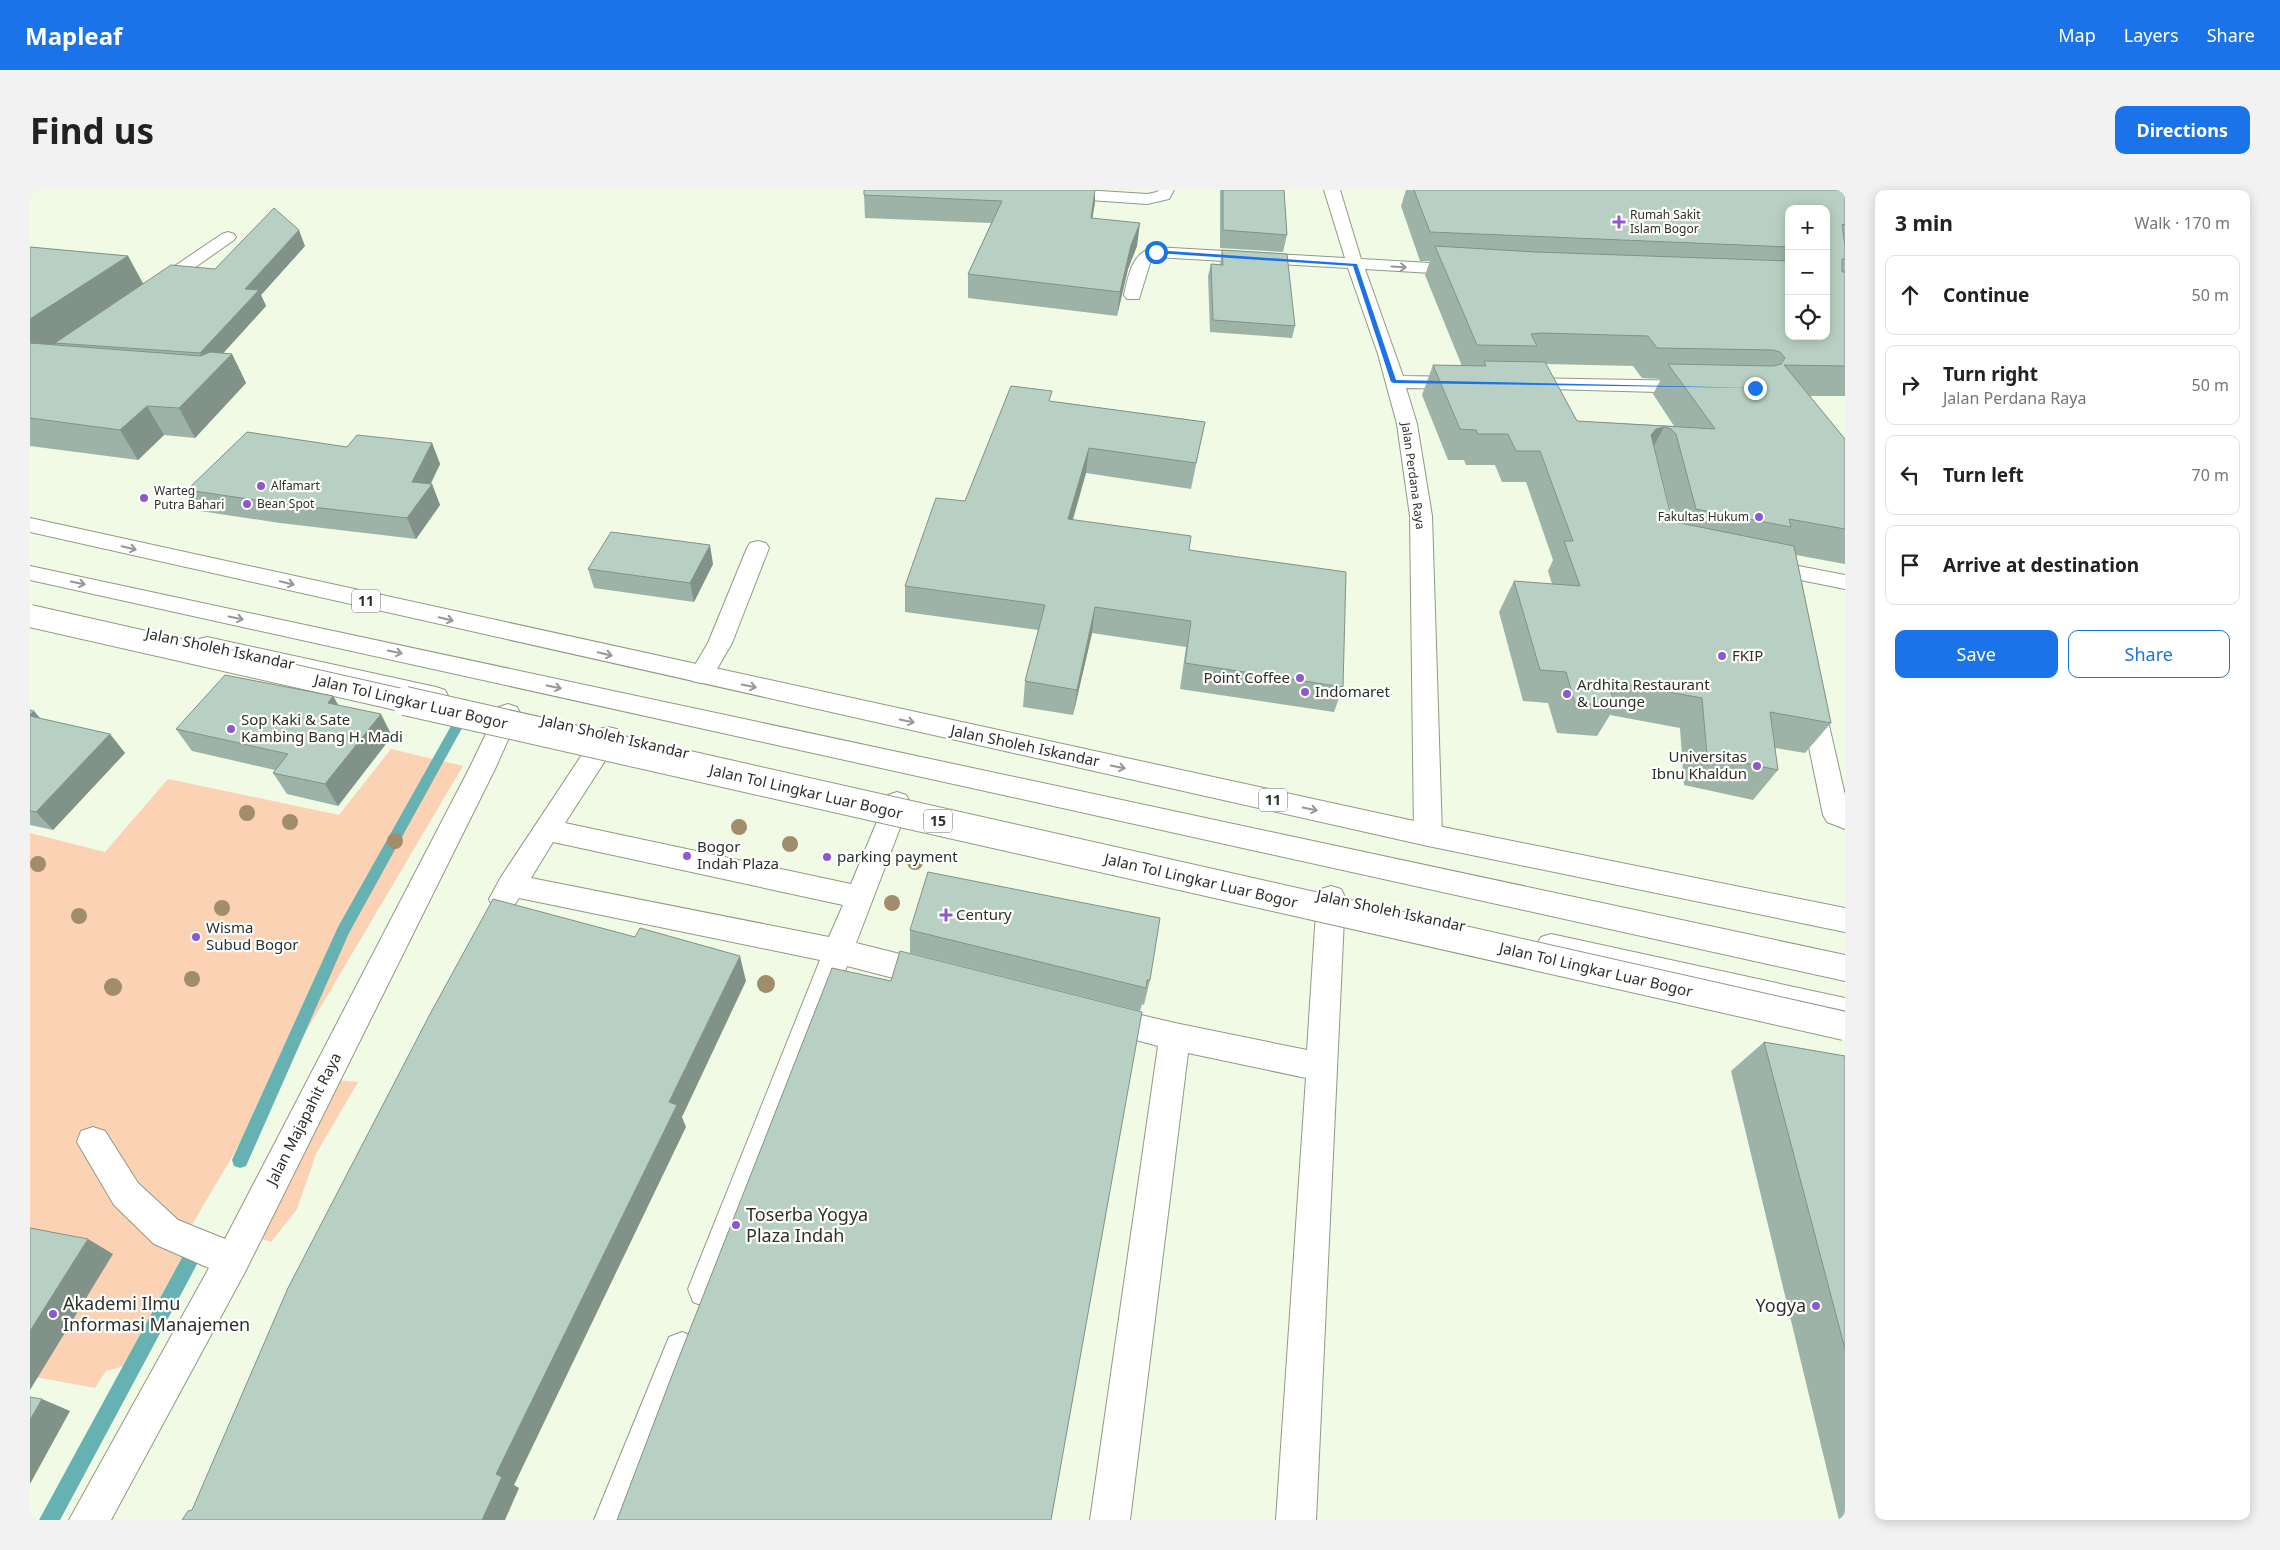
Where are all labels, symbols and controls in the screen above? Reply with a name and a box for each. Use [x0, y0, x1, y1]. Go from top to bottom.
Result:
text: Mapleaf [25, 19, 122, 52]
text: Map [2058, 23, 2096, 47]
text: Layers [2124, 23, 2179, 47]
text: Share [2207, 23, 2255, 47]
button: Directions [2115, 106, 2250, 154]
text: Find us [30, 107, 154, 154]
map controls [1785, 205, 1830, 340]
button: + [1785, 205, 1830, 250]
place label: Rumah Sakit Islam Bogor [1630, 206, 1701, 237]
text: 3 min [1895, 209, 1953, 237]
text: Walk · 170 m [2135, 212, 2230, 234]
marker: Rumah Sakit Islam Bogor [1612, 215, 1626, 229]
route start [1145, 241, 1168, 264]
button: − [1785, 250, 1830, 295]
one-way arrow [1390, 262, 1406, 272]
icon: ahead [1896, 281, 1924, 309]
text: Continue [1943, 282, 2029, 308]
text: 50 m [2192, 284, 2229, 306]
button: locate [1785, 295, 1830, 340]
text: Turn right [1943, 361, 2038, 387]
icon: right [1896, 371, 1924, 399]
text: 50 m [2192, 374, 2229, 396]
route end [1744, 377, 1767, 400]
text: Jalan Perdana Raya [1943, 387, 2086, 409]
street label: Jalan Perdana Raya [1397, 421, 1429, 530]
icon: left [1896, 461, 1924, 489]
text: Turn left [1943, 462, 2024, 488]
text: 70 m [2192, 464, 2229, 486]
place label: Alfamart [271, 477, 321, 494]
marker: Alfamart [255, 480, 267, 492]
place label: Warteg Putra Bahari [154, 482, 224, 513]
marker: Warteg Putra Bahari [138, 492, 150, 504]
place label: Bean Spot [257, 495, 315, 512]
marker: Bean Spot [241, 498, 253, 510]
place label: Fakultas Hukum [1658, 508, 1749, 525]
marker: Fakultas Hukum [1753, 511, 1765, 523]
one-way arrow [120, 544, 136, 553]
icon: arrive [1896, 551, 1924, 579]
text: Arrive at destination [1943, 552, 2139, 578]
one-way arrow [69, 579, 85, 588]
one-way arrow [279, 579, 295, 588]
road number: 11 [352, 590, 380, 612]
one-way arrow [228, 614, 244, 623]
one-way arrow [438, 614, 454, 624]
street label: Jalan Sholeh Iskandar [142, 622, 297, 674]
button: Save [1895, 630, 2058, 678]
button: Share [2068, 630, 2230, 678]
place label: FKIP [1732, 645, 1763, 665]
one-way arrow [387, 648, 403, 658]
one-way arrow [596, 650, 612, 659]
marker: FKIP [1716, 650, 1728, 662]
place label: Point Coffee [1204, 667, 1290, 687]
street label: Jalan Tol Lingkar Luar Bogor [311, 669, 510, 733]
marker: Point Coffee [1294, 672, 1306, 684]
place label: Ardhita Restaurant & Lounge [1577, 674, 1710, 711]
place label: Indomaret [1315, 681, 1390, 701]
one-way arrow [740, 682, 756, 691]
one-way arrow [545, 683, 561, 692]
marker: Indomaret [1299, 686, 1311, 698]
marker: Ardhita Restaurant & Lounge [1561, 688, 1573, 700]
place label: Sop Kaki & Sate Kambing Bang H. Madi [241, 709, 403, 746]
street label: Jalan Sholeh Iskandar [537, 709, 691, 763]
one-way arrow [899, 716, 915, 726]
street label: Jalan Sholeh Iskandar [947, 719, 1102, 771]
marker: Sop Kaki & Sate Kambing Bang H. Madi [225, 723, 237, 735]
place label: Universitas Ibnu Khaldun [1652, 746, 1747, 783]
street label: Jalan Tol Lingkar Luar Bogor [706, 759, 905, 823]
marker: Universitas Ibnu Khaldun [1751, 760, 1763, 772]
one-way arrow [1109, 762, 1125, 772]
road number: 11 [1259, 788, 1287, 812]
one-way arrow [1302, 805, 1318, 814]
road number: 15 [924, 810, 952, 832]
place label: Bogor Indah Plaza [697, 836, 779, 873]
place label: parking payment [837, 846, 958, 866]
street label: Jalan Tol Lingkar Luar Bogor [1101, 848, 1300, 912]
marker: Bogor Indah Plaza [681, 850, 693, 862]
marker: parking payment [821, 851, 833, 863]
street label: Jalan Sholeh Iskandar [1313, 884, 1468, 936]
place label: Century [956, 904, 1012, 924]
marker: Century [940, 909, 952, 921]
place label: Wisma Subud Bogor [206, 917, 298, 954]
marker: Wisma Subud Bogor [190, 931, 202, 943]
street label: Jalan Tol Lingkar Luar Bogor [1496, 937, 1695, 1001]
street label: Jalan Majapahit Raya [260, 1049, 345, 1190]
place label: Toserba Yogya Plaza Indah [746, 1202, 868, 1247]
marker: Toserba Yogya Plaza Indah [730, 1219, 742, 1231]
place label: Akademi Ilmu Informasi Manajemen [63, 1291, 250, 1336]
place label: Yogya [1755, 1293, 1806, 1317]
marker: Yogya [1810, 1300, 1822, 1312]
marker: Akademi Ilmu Informasi Manajemen [47, 1308, 59, 1320]

